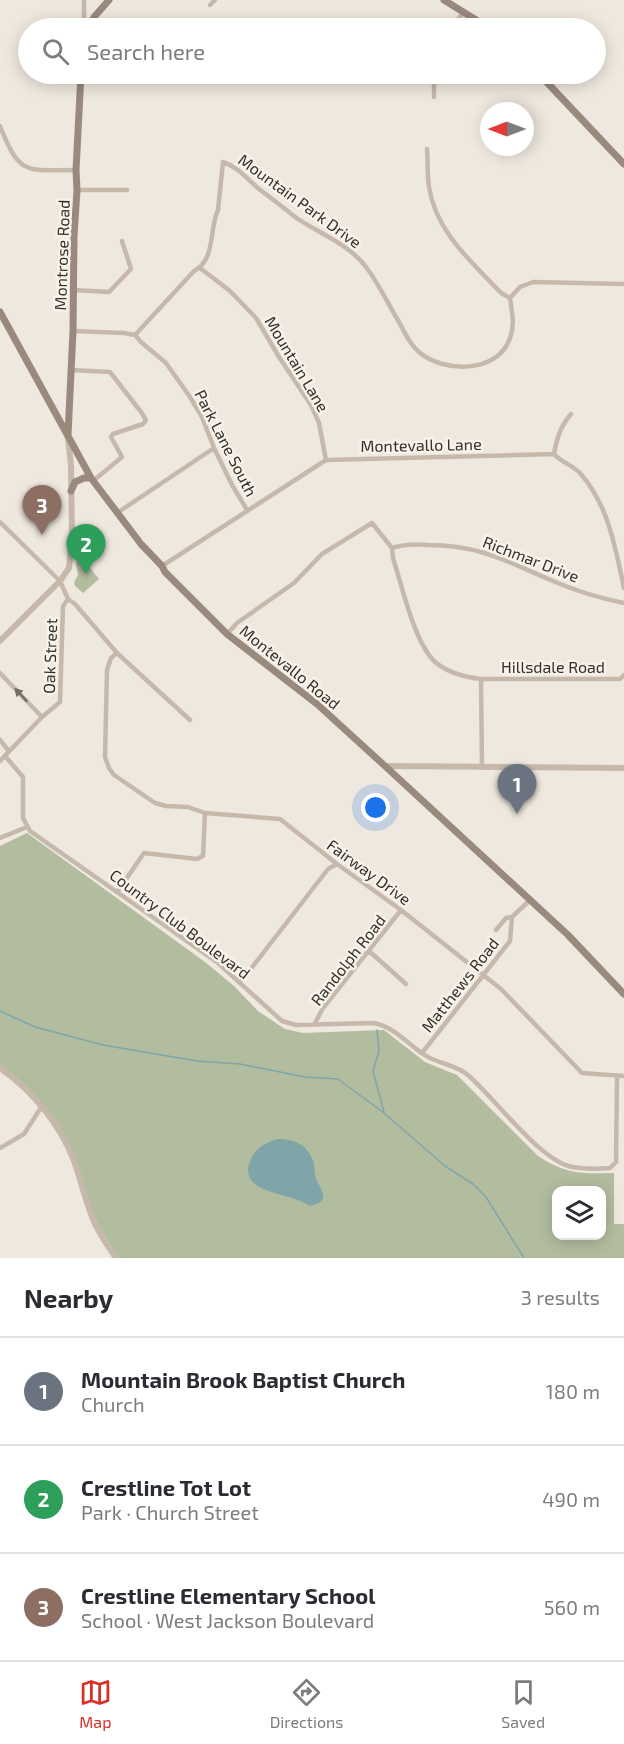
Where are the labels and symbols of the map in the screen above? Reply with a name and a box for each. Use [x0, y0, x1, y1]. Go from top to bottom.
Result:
north arrow [480, 102, 534, 156]
street label: Mountain Park Drive [235, 150, 365, 252]
street label: Montrose Road [50, 199, 73, 311]
street label: Mountain Lane [261, 312, 333, 415]
street label: Park Lane South [191, 386, 262, 499]
street label: Montevallo Lane [360, 434, 482, 455]
pin: 3 [22, 486, 62, 535]
pin: 2 [66, 524, 106, 574]
street label: Richmar Drive [480, 531, 582, 586]
street label: Oak Street [39, 618, 60, 694]
street label: Montevallo Road [236, 620, 344, 713]
street label: Hillsdale Road [501, 657, 605, 676]
one-way arrow [15, 688, 28, 703]
pin: 1 [498, 764, 536, 814]
your location [361, 793, 390, 822]
street label: Fairway Drive [324, 835, 415, 908]
street label: Country Club Boulevard [106, 865, 254, 983]
street label: Randolph Road [306, 911, 389, 1009]
street label: Matthews Road [417, 934, 502, 1036]

